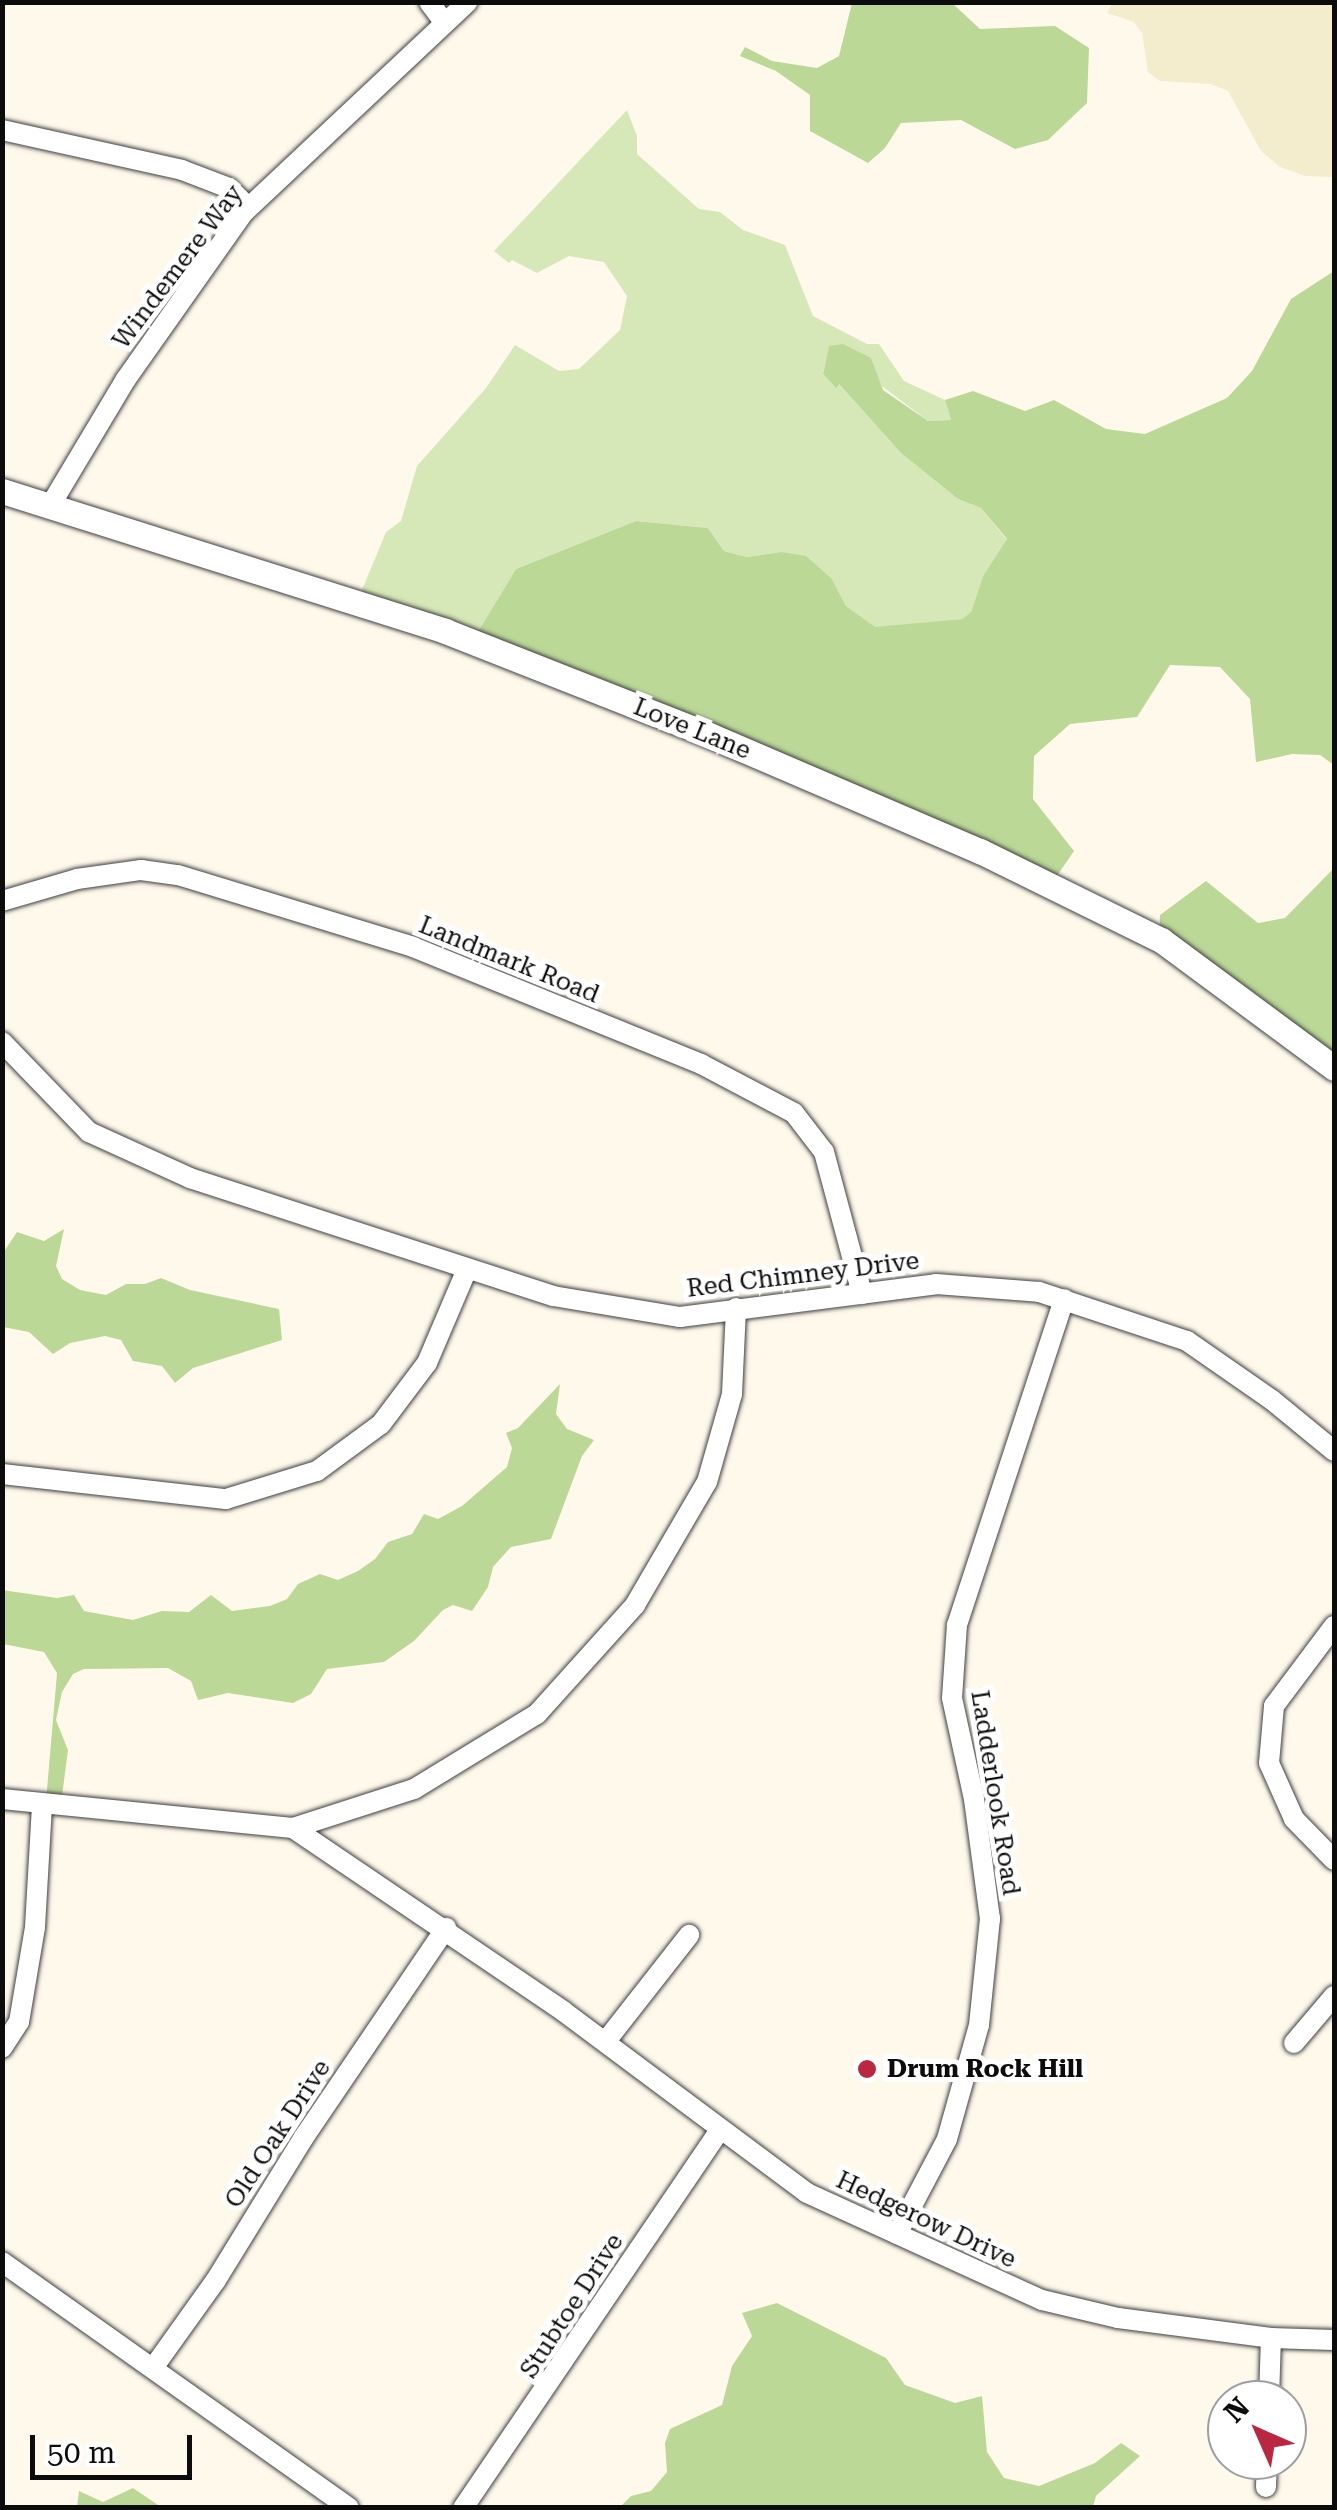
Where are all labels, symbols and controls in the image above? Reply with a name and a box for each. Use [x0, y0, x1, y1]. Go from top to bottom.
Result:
street label: Windemere Way [107, 179, 249, 355]
street label: Love Lane [629, 692, 755, 766]
street label: Landmark Road [415, 910, 603, 1010]
street label: Red Chimney Drive [685, 1246, 921, 1304]
street label: Ladderlook Road [964, 1688, 1026, 1898]
street label: Old Oak Drive [219, 2054, 337, 2214]
place label: Drum Rock Hill [887, 2054, 1083, 2084]
marker: Drum Rock Hill [856, 2058, 878, 2080]
street label: Hedgerow Drive [831, 2165, 1021, 2275]
street label: Stubtoe Drive [514, 2228, 630, 2384]
north arrow [1207, 2380, 1307, 2480]
text: N [1218, 2391, 1256, 2429]
scale bar [35, 2415, 198, 2477]
text: 50 m [47, 2435, 116, 2470]

